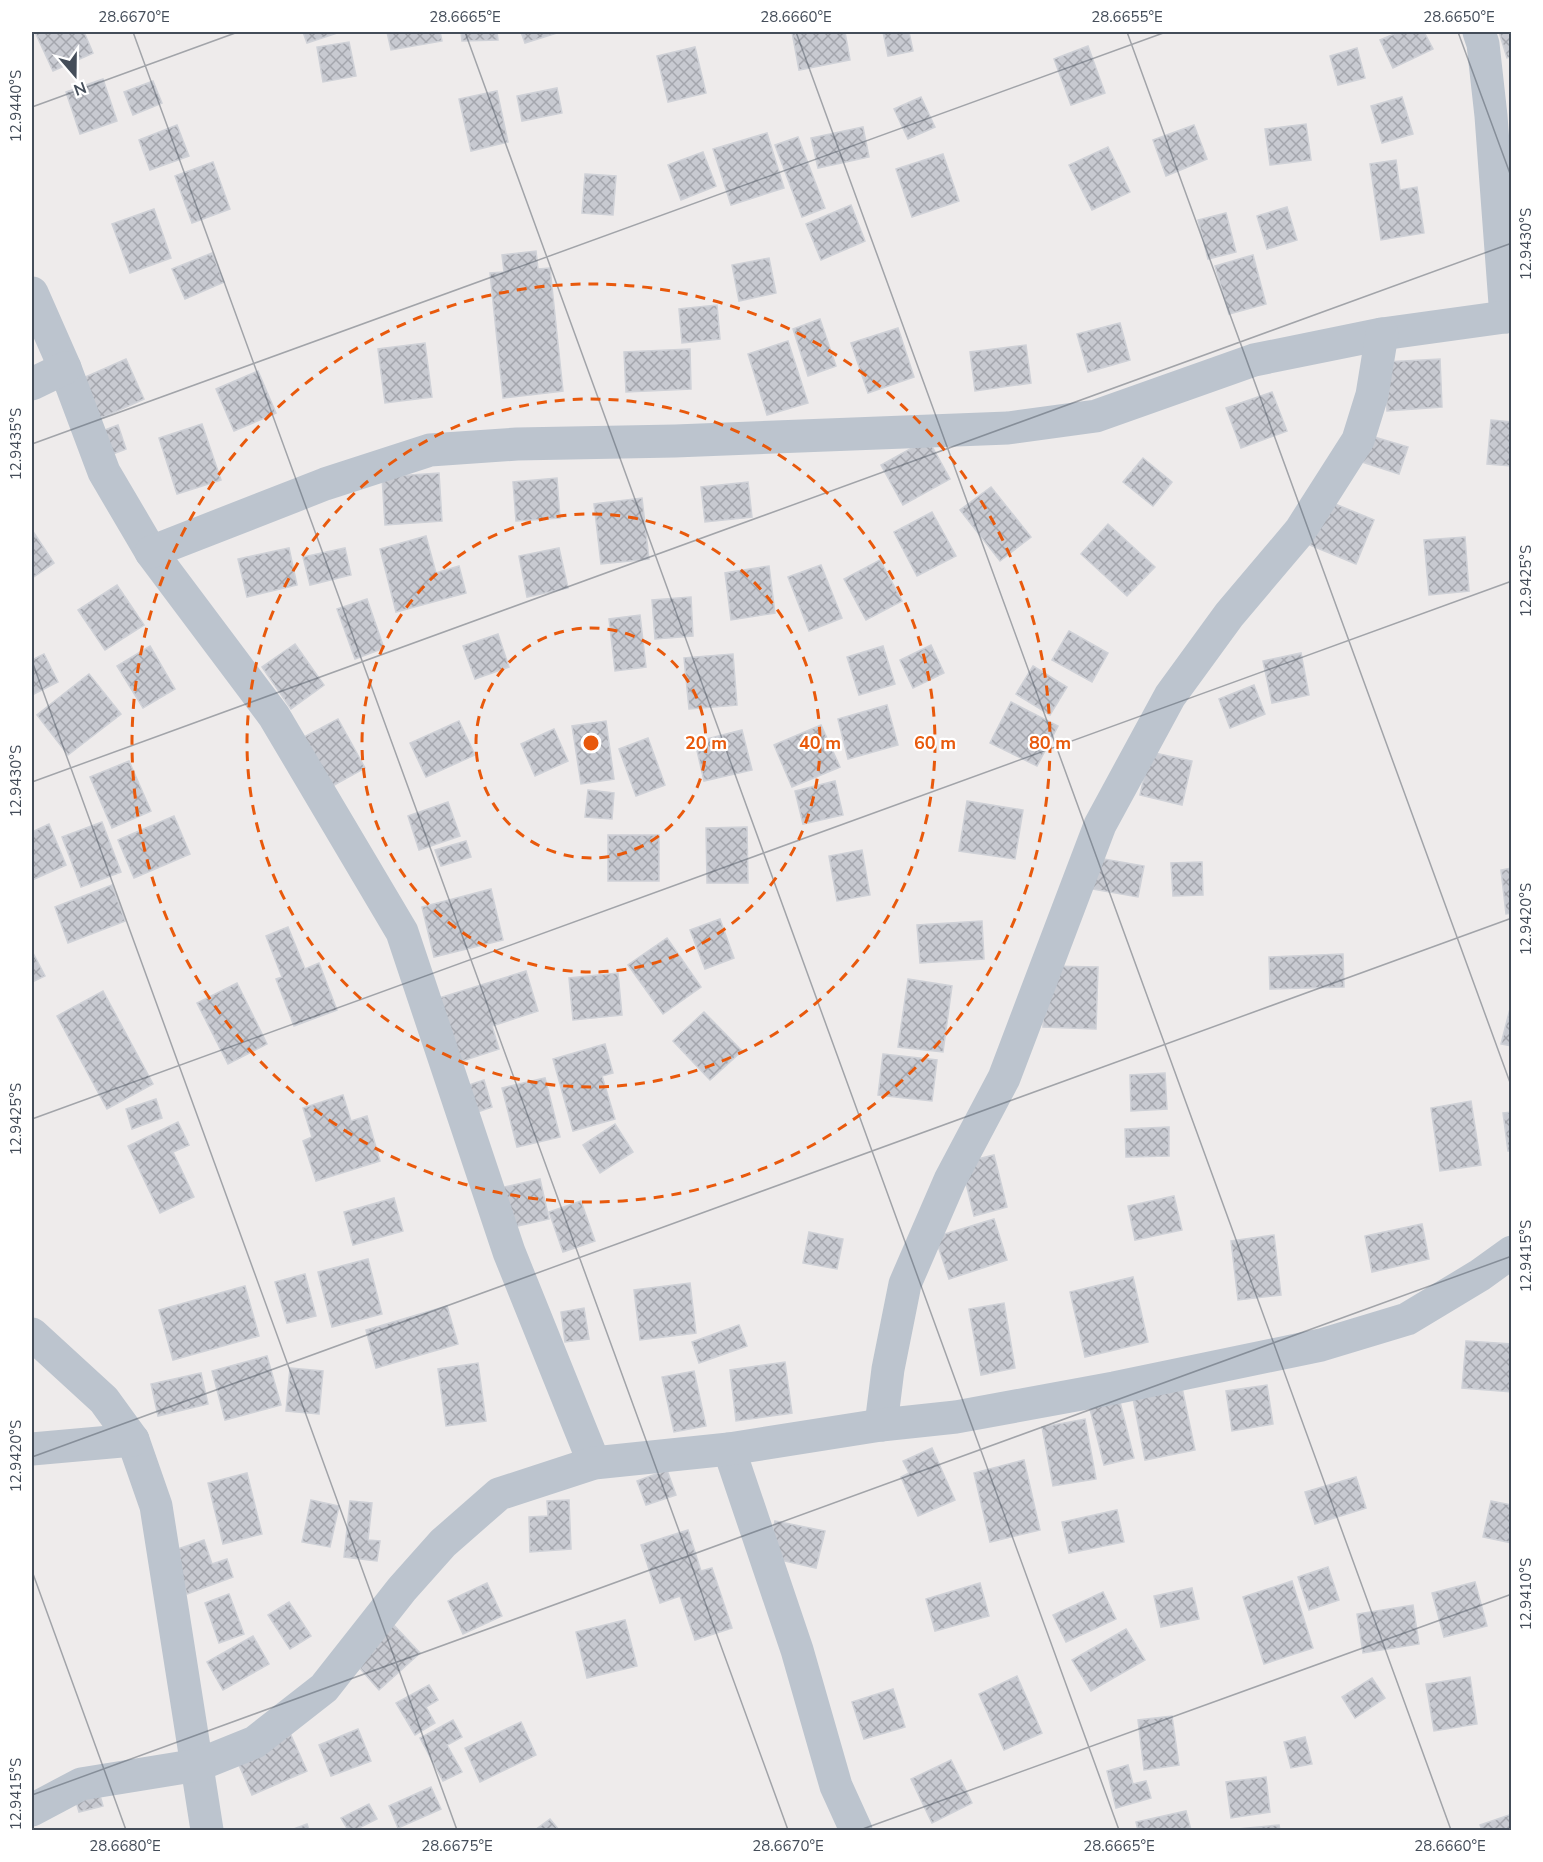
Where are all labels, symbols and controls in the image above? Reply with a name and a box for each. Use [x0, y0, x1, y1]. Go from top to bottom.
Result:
text: 28.6670°E [98, 7, 170, 27]
text: 28.6665°E [429, 7, 501, 27]
text: 28.6660°E [760, 7, 832, 27]
text: 28.6655°E [1091, 7, 1163, 27]
text: 28.6650°E [1423, 7, 1495, 27]
north arrow [45, 45, 105, 105]
text: 12.9440°S [6, 70, 26, 142]
text: N [70, 76, 89, 101]
text: 12.9430°S [1516, 208, 1536, 280]
text: 12.9435°S [6, 408, 26, 480]
text: 12.9425°S [1516, 545, 1536, 617]
text: 20 m [685, 731, 727, 755]
text: 40 m [799, 731, 841, 755]
text: 60 m [914, 731, 956, 755]
text: 80 m [1029, 731, 1071, 755]
centre of rings [581, 733, 601, 753]
text: 12.9430°S [6, 745, 26, 817]
text: 12.9420°S [1516, 883, 1536, 955]
text: 12.9425°S [6, 1083, 26, 1155]
text: 12.9415°S [1516, 1220, 1536, 1292]
text: 12.9420°S [6, 1420, 26, 1492]
text: 12.9410°S [1516, 1558, 1536, 1630]
text: 12.9415°S [6, 1758, 26, 1830]
text: 28.6680°E [89, 1836, 161, 1856]
text: 28.6675°E [421, 1836, 493, 1856]
text: 28.6670°E [752, 1836, 824, 1856]
text: 28.6665°E [1083, 1836, 1155, 1856]
text: 28.6660°E [1414, 1836, 1486, 1856]

